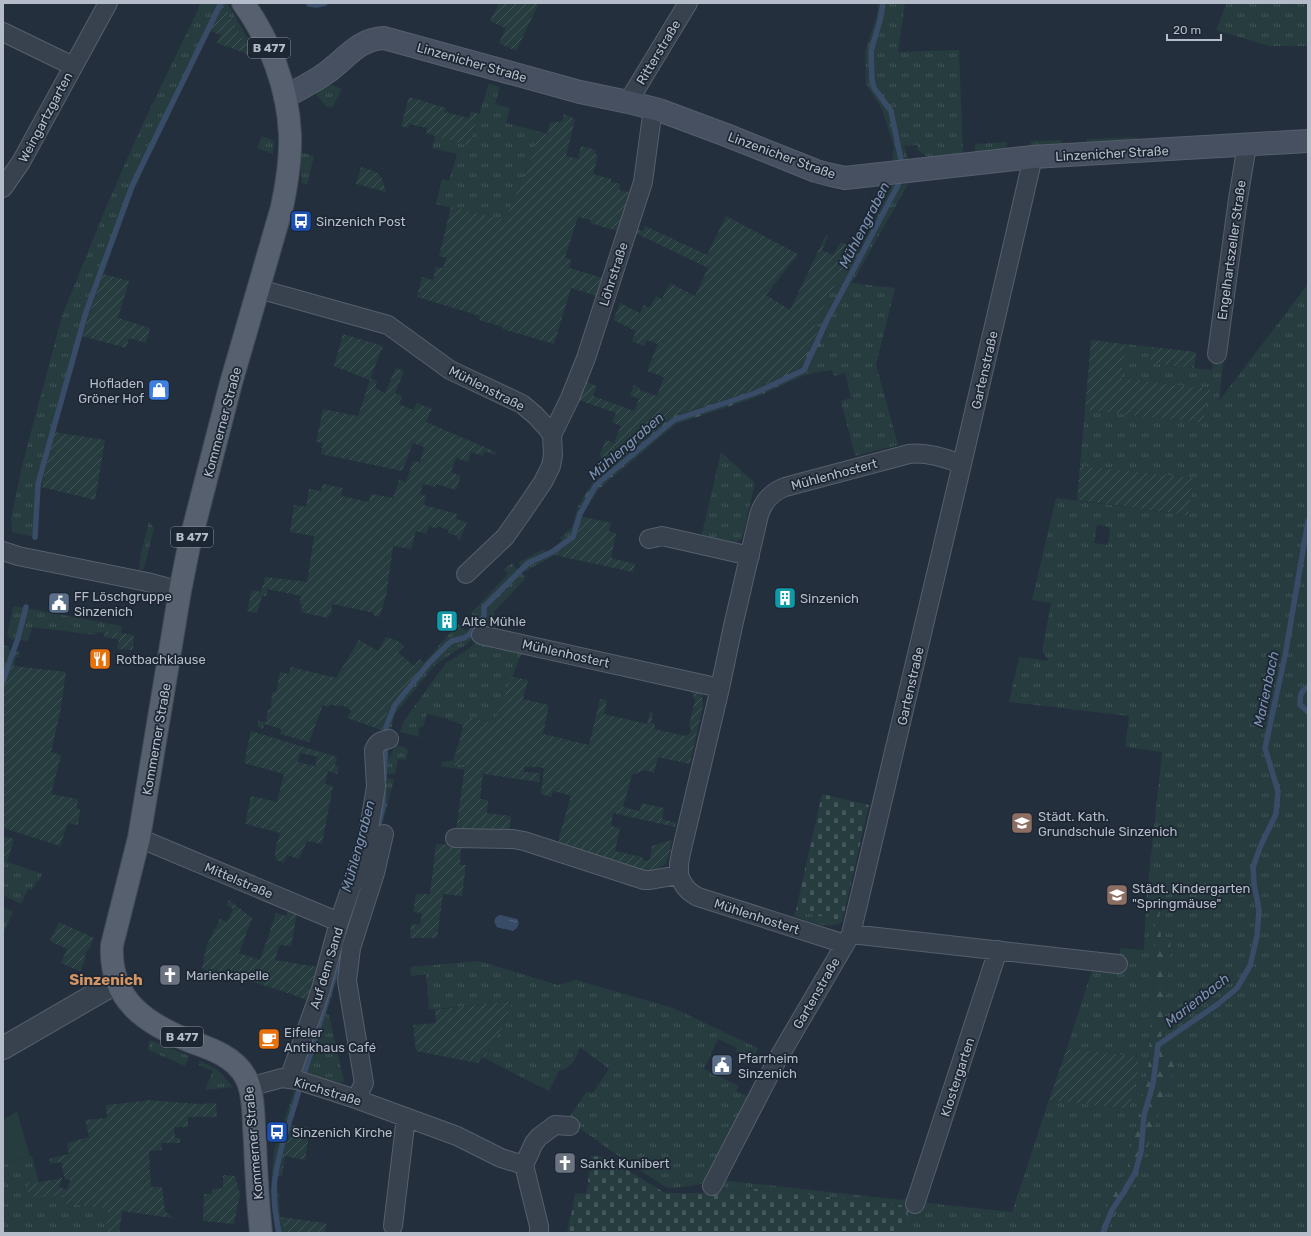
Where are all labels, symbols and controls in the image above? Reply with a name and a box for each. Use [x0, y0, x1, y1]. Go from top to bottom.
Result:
scale bar [1167, 16, 1221, 42]
street label: Ritterstraße [633, 17, 684, 87]
text: 20 m [1173, 23, 1201, 37]
road number: B 477 [248, 38, 290, 58]
street label: Linzenicher Straße [415, 40, 528, 85]
street label: Weingartzgarten [15, 70, 76, 165]
street label: Linzenicher Straße [726, 129, 838, 182]
street label: Linzenicher Straße [1055, 143, 1169, 164]
water label: Mühlengraben [835, 179, 893, 271]
street label: Engelhartszeller Straße [1214, 179, 1250, 321]
bus stop icon: Sinzenich Post [288, 208, 314, 234]
place label: Sinzenich Post [316, 214, 406, 229]
street label: Löhrstraße [596, 240, 631, 308]
street label: Gartenstraße [968, 330, 1001, 411]
street label: Mühlenstraße [446, 363, 527, 414]
street label: Kommerner Straße [201, 365, 244, 479]
place label: Hofladen Gröner Hof [78, 376, 144, 406]
shop icon: Hofladen Gröner Hof [146, 377, 172, 403]
water label: Mühlengraben [585, 409, 668, 484]
street label: Mühlenhostert [789, 456, 879, 493]
road number: B 477 [171, 527, 213, 547]
building icon: Sinzenich [772, 585, 798, 611]
place label: FF Löschgruppe Sinzenich [74, 589, 172, 619]
public building icon: FF Löschgruppe Sinzenich [46, 590, 72, 616]
place label: Sinzenich [800, 591, 859, 606]
building icon: Alte Mühle [434, 608, 460, 634]
place label: Alte Mühle [462, 614, 526, 629]
street label: Mühlenhostert [521, 636, 611, 671]
restaurant icon: Rotbachklause [87, 646, 113, 672]
street label: Gartenstraße [894, 646, 927, 727]
water label: Marienbach [1250, 650, 1283, 729]
place label: Rotbachklause [116, 652, 206, 667]
street label: Kommerner Straße [139, 682, 174, 796]
water label: Mühlengraben [338, 798, 379, 894]
place label: Städt. Kath. Grundschule Sinzenich [1038, 809, 1177, 839]
school or university icon: Städt. Kath. Grundschule Sinzenich [1009, 810, 1035, 836]
street label: Mittelstraße [202, 859, 275, 902]
place label: Städt. Kindergarten "Springmäuse" [1132, 881, 1250, 912]
school or university icon: Städt. Kindergarten "Springmäuse" [1104, 882, 1130, 908]
street label: Mühlenhostert [712, 896, 801, 937]
street label: Auf dem Sand [307, 925, 346, 1011]
street label: Gartenstraße [790, 955, 843, 1032]
church icon: Marienkapelle [157, 962, 183, 988]
place label: Marienkapelle [186, 968, 269, 983]
water label: Marienbach [1162, 970, 1233, 1031]
district label: Sinzenich [69, 971, 143, 989]
place label: Eifeler Antikhaus Café [284, 1025, 376, 1055]
cafe icon: Eifeler Antikhaus Café [256, 1026, 282, 1052]
road number: B 477 [161, 1027, 203, 1047]
street label: Klostergarten [938, 1036, 978, 1119]
place label: Pfarrheim Sinzenich [738, 1051, 798, 1081]
public building icon: Pfarrheim Sinzenich [709, 1052, 735, 1078]
street label: Kirchstraße [292, 1074, 363, 1109]
street label: Kommerner Straße [241, 1086, 266, 1200]
bus stop icon: Sinzenich Kirche [264, 1119, 290, 1145]
place label: Sinzenich Kirche [292, 1125, 392, 1140]
church icon: Sankt Kunibert [552, 1150, 578, 1176]
place label: Sankt Kunibert [580, 1156, 670, 1171]

